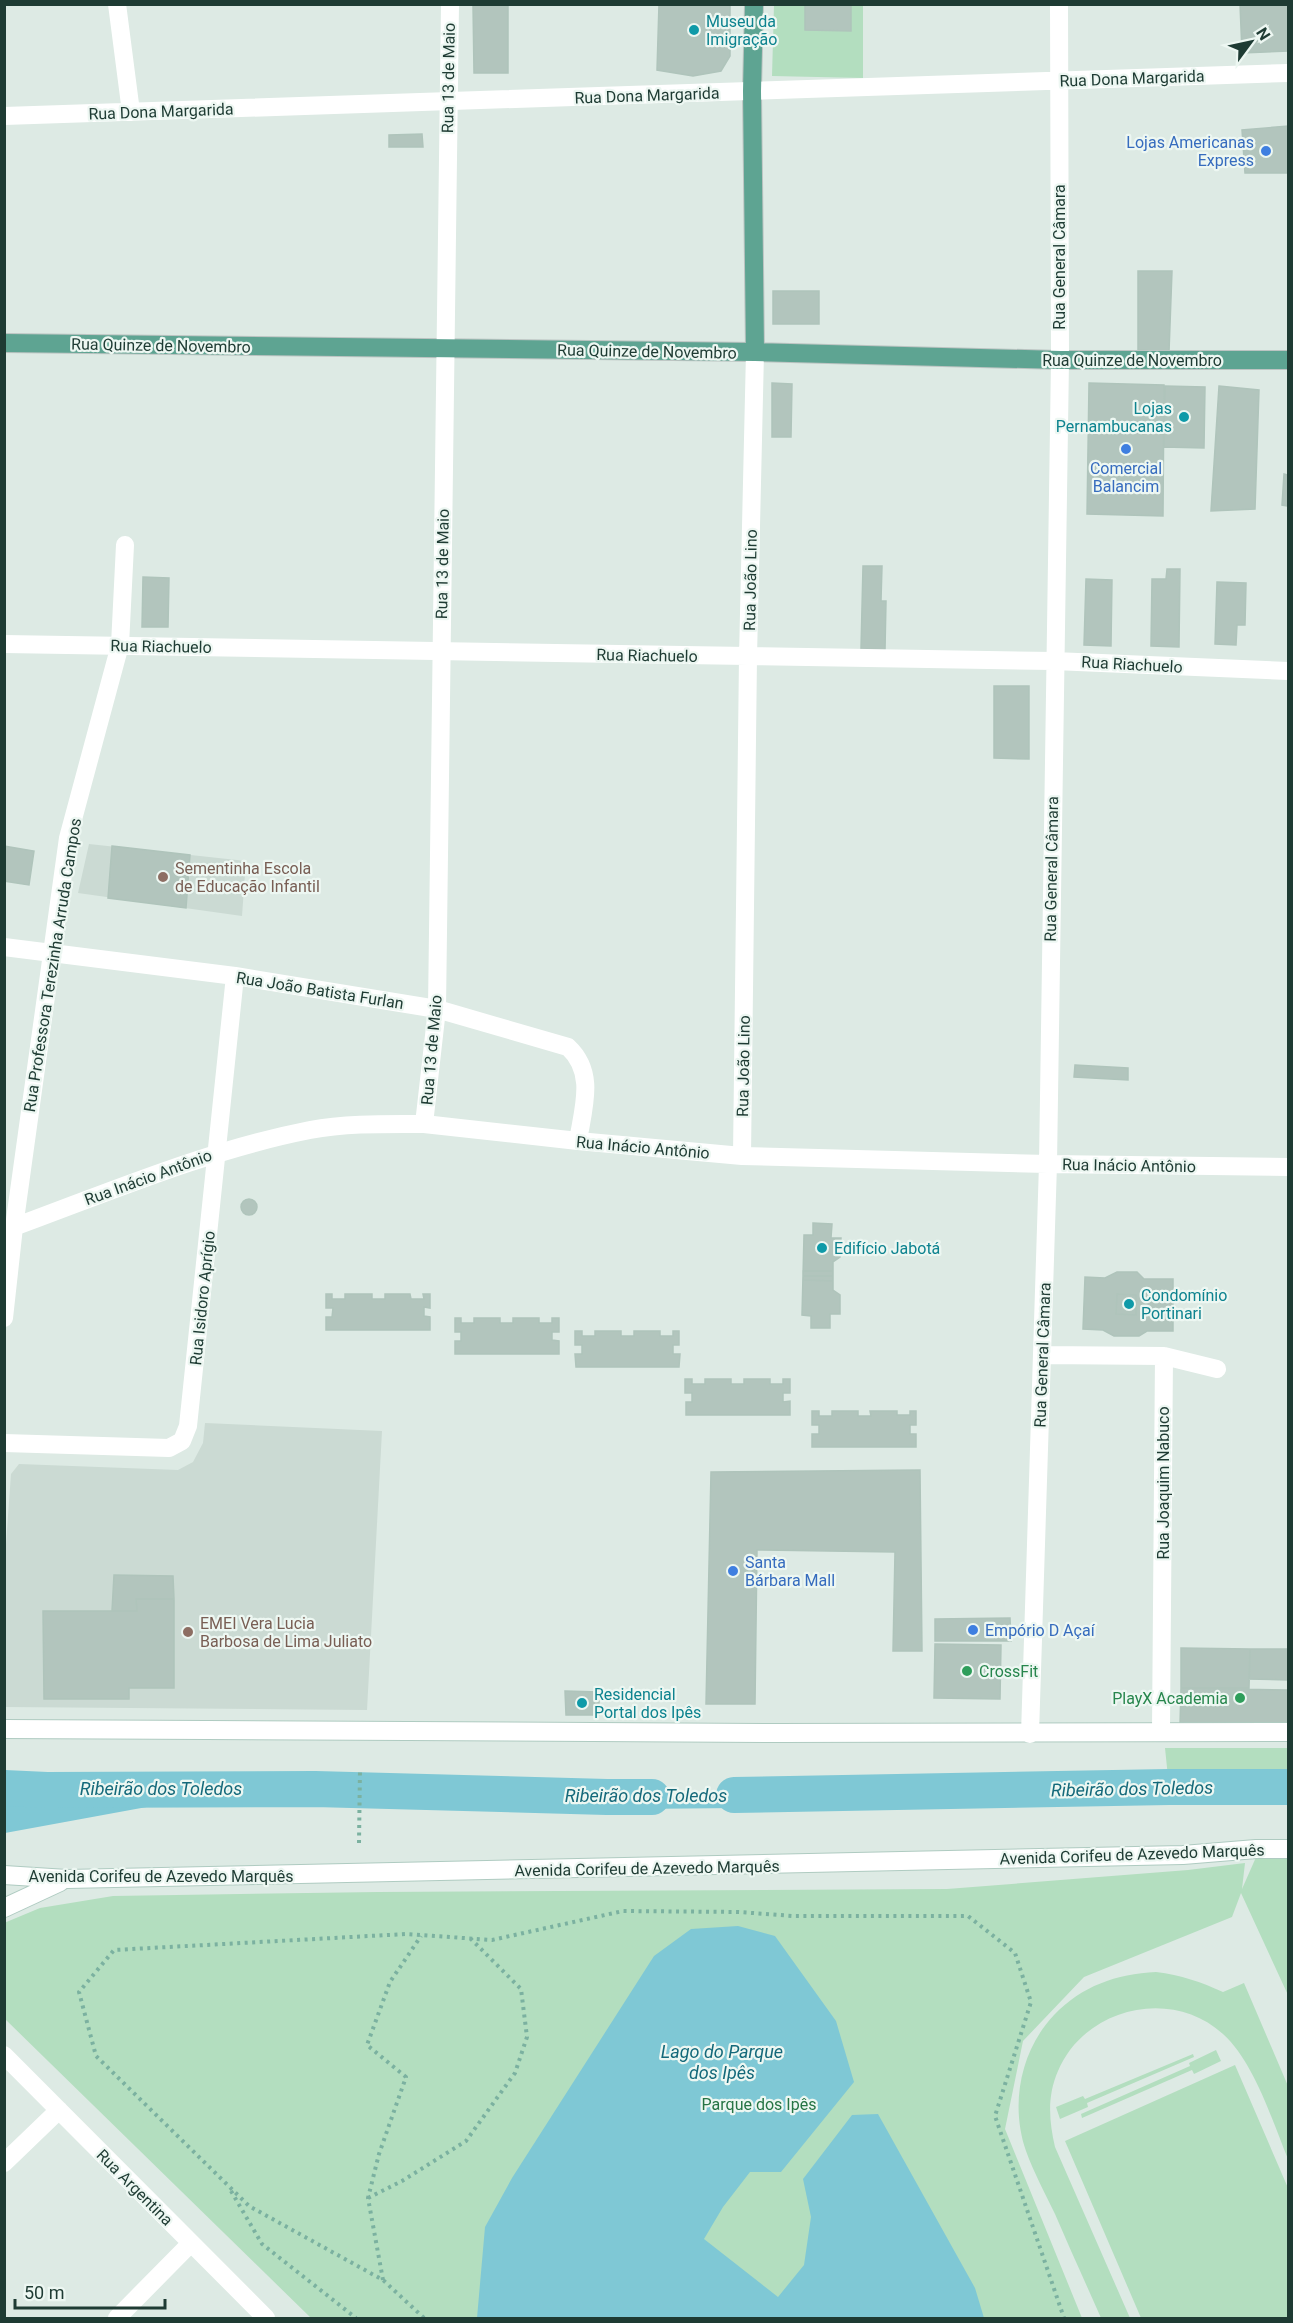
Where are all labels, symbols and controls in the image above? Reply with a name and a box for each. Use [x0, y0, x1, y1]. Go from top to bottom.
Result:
place label: Museu da Imigração [706, 12, 777, 49]
north arrow [1221, 12, 1281, 72]
street label: Rua 13 de Maio [438, 23, 459, 133]
marker: Museu da Imigração [687, 23, 701, 37]
text: N [1252, 24, 1274, 44]
street label: Rua Dona Margarida [1059, 66, 1205, 91]
street label: Rua Dona Margarida [574, 83, 720, 108]
street label: Rua Dona Margarida [88, 99, 234, 124]
place label: Lojas Americanas Express [1126, 133, 1254, 170]
marker: Lojas Americanas Express [1259, 144, 1273, 158]
street label: Rua General Câmara [1050, 184, 1069, 330]
street label: Rua Quinze de Novembro [71, 334, 251, 357]
street label: Rua Quinze de Novembro [557, 340, 737, 363]
street label: Rua Quinze de Novembro [1042, 351, 1222, 370]
place label: Lojas Pernambucanas [1056, 399, 1172, 436]
marker: Lojas Pernambucanas [1177, 410, 1191, 424]
marker: Comercial Balancim [1119, 442, 1133, 456]
place label: Comercial Balancim [1090, 459, 1162, 496]
street label: Rua 13 de Maio [432, 509, 453, 619]
street label: Rua João Lino [740, 529, 761, 631]
street label: Rua Riachuelo [110, 636, 212, 657]
street label: Rua Riachuelo [596, 645, 698, 666]
street label: Rua Riachuelo [1081, 652, 1183, 677]
street label: Rua General Câmara [1041, 796, 1062, 942]
street label: Rua Professora Terezinha Arruda Campos [20, 817, 85, 1113]
place label: Sementinha Escola de Educação Infantil [175, 859, 320, 896]
marker: Sementinha Escola de Educação Infantil [156, 870, 170, 884]
street label: Rua João Batista Furlan [235, 968, 405, 1013]
street label: Rua 13 de Maio [417, 994, 446, 1106]
street label: Rua João Lino [733, 1015, 754, 1117]
street label: Rua Inácio Antônio [575, 1132, 710, 1163]
street label: Rua Inácio Antônio [82, 1146, 214, 1209]
street label: Rua Inácio Antônio [1062, 1155, 1196, 1176]
street label: Rua Isidoro Aprígio [186, 1230, 219, 1366]
place label: Edifício Jabotá [834, 1239, 940, 1258]
marker: Edifício Jabotá [815, 1241, 829, 1255]
street label: Rua General Câmara [1030, 1282, 1055, 1428]
place label: Condomínio Portinari [1141, 1286, 1227, 1323]
marker: Condomínio Portinari [1122, 1297, 1136, 1311]
street label: Rua Joaquim Nabuco [1154, 1406, 1173, 1560]
place label: Santa Bárbara Mall [745, 1553, 835, 1590]
marker: Santa Bárbara Mall [726, 1564, 740, 1578]
place label: EMEI Vera Lucia Barbosa de Lima Juliato [200, 1614, 372, 1651]
place label: Empório D Açaí [985, 1621, 1096, 1640]
marker: Empório D Açaí [966, 1623, 980, 1637]
marker: EMEI Vera Lucia Barbosa de Lima Juliato [181, 1625, 195, 1639]
place label: CrossFit [979, 1662, 1038, 1681]
marker: CrossFit [960, 1664, 974, 1678]
place label: Residencial Portal dos Ipês [594, 1685, 701, 1722]
place label: PlayX Academia [1112, 1689, 1228, 1708]
marker: PlayX Academia [1233, 1691, 1247, 1705]
marker: Residencial Portal dos Ipês [575, 1696, 589, 1710]
water label: Ribeirão dos Toledos [1051, 1777, 1213, 1800]
water label: Ribeirão dos Toledos [80, 1778, 242, 1799]
water label: Ribeirão dos Toledos [565, 1785, 727, 1806]
street label: Avenida Corifeu de Azevedo Marquês [999, 1840, 1265, 1869]
street label: Avenida Corifeu de Azevedo Marquês [514, 1857, 780, 1880]
street label: Avenida Corifeu de Azevedo Marquês [28, 1867, 294, 1886]
water label: Lago do Parque dos Ipês [661, 2041, 783, 2083]
park label: Parque dos Ipês [702, 2095, 816, 2114]
street label: Rua Argentina [93, 2145, 177, 2229]
scale bar [15, 2272, 165, 2310]
text: 50 m [24, 2282, 64, 2303]

